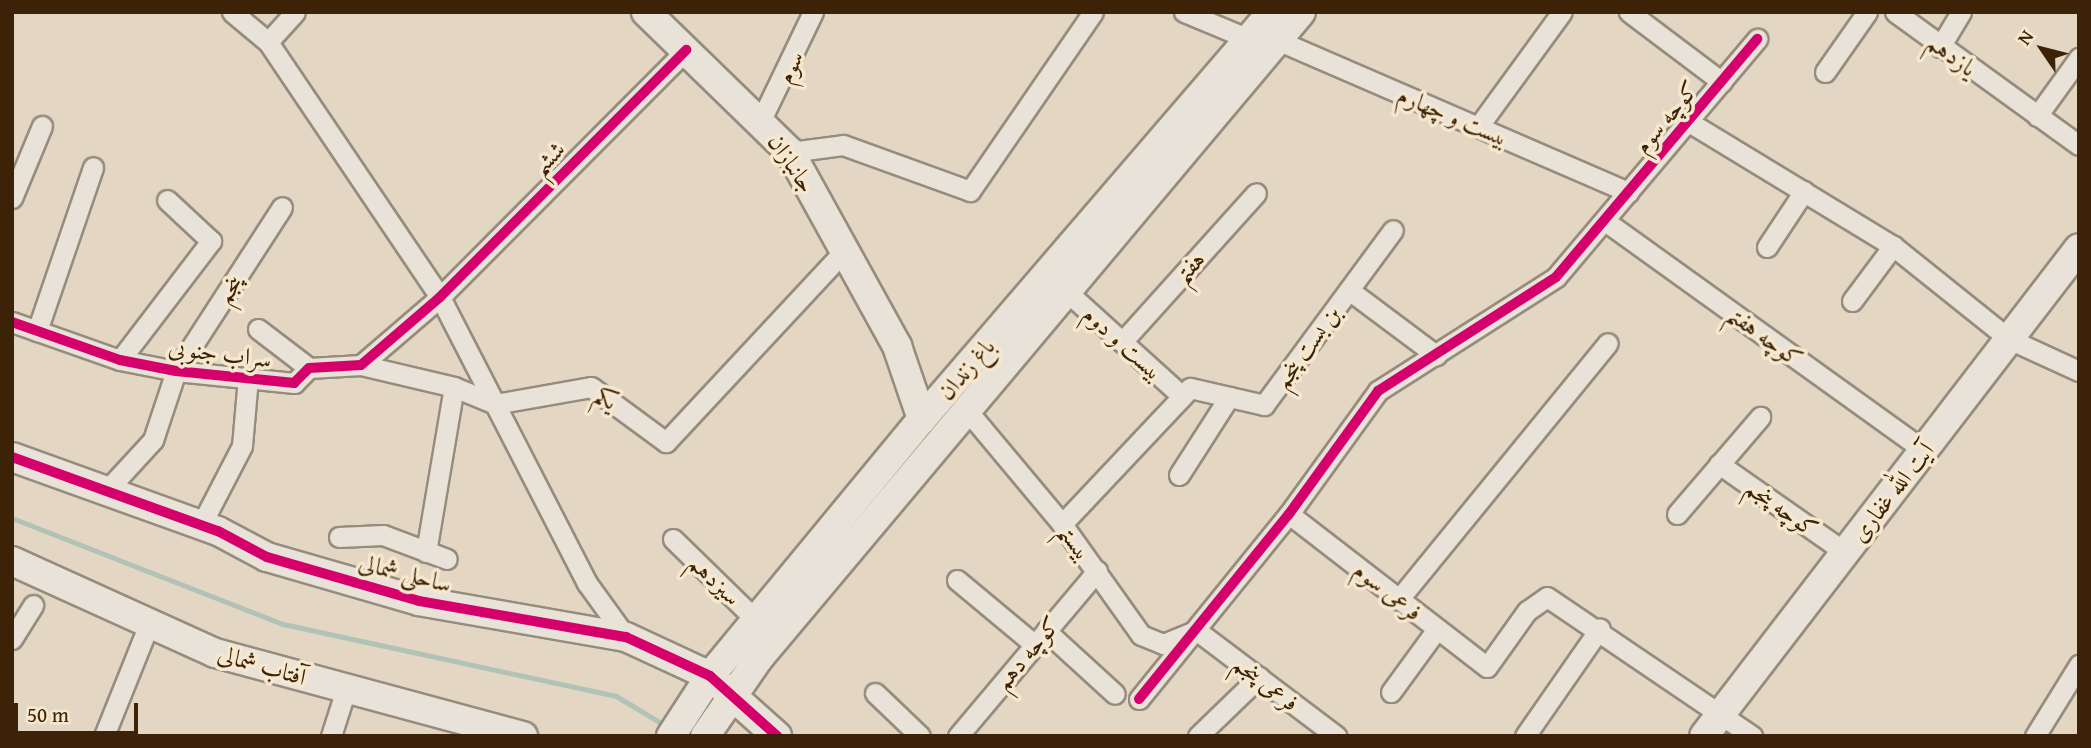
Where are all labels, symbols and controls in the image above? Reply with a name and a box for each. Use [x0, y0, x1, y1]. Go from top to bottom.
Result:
north arrow [2007, 14, 2077, 84]
text: N [2010, 24, 2040, 50]
street label: یازدهم [1922, 28, 1982, 82]
street label: سوم [770, 46, 810, 88]
street label: کوچه سوم [1627, 75, 1705, 159]
street label: بیست و چهارم [1393, 80, 1513, 152]
street label: جانبازان [762, 128, 822, 198]
street label: ششم [525, 135, 571, 181]
street label: هفتم [1167, 245, 1211, 289]
street label: پنجم [209, 269, 249, 309]
street label: کوچه هفتم [1722, 299, 1808, 373]
street label: بیست و دوم [1077, 300, 1169, 386]
street label: بن بست پنجم [1267, 300, 1347, 394]
street label: سراب جنوبی [167, 332, 273, 374]
street label: باغ زندان [931, 332, 1001, 406]
street label: یکم [590, 380, 622, 416]
street label: آیت الله غفاری [1844, 437, 1940, 547]
street label: کوچه پنجم [1740, 473, 1824, 543]
street label: بیستم [1052, 518, 1098, 566]
street label: ساحلی شمالی [356, 548, 454, 598]
street label: سیزدهم [683, 548, 747, 612]
street label: فرعی سوم [1348, 555, 1428, 627]
street label: کوچه دهم [988, 610, 1066, 696]
street label: آفتاب شمالی [214, 639, 310, 691]
street label: فرعی پنجم [1227, 649, 1305, 717]
scale bar [18, 688, 142, 732]
text: 50 m [27, 699, 69, 730]

